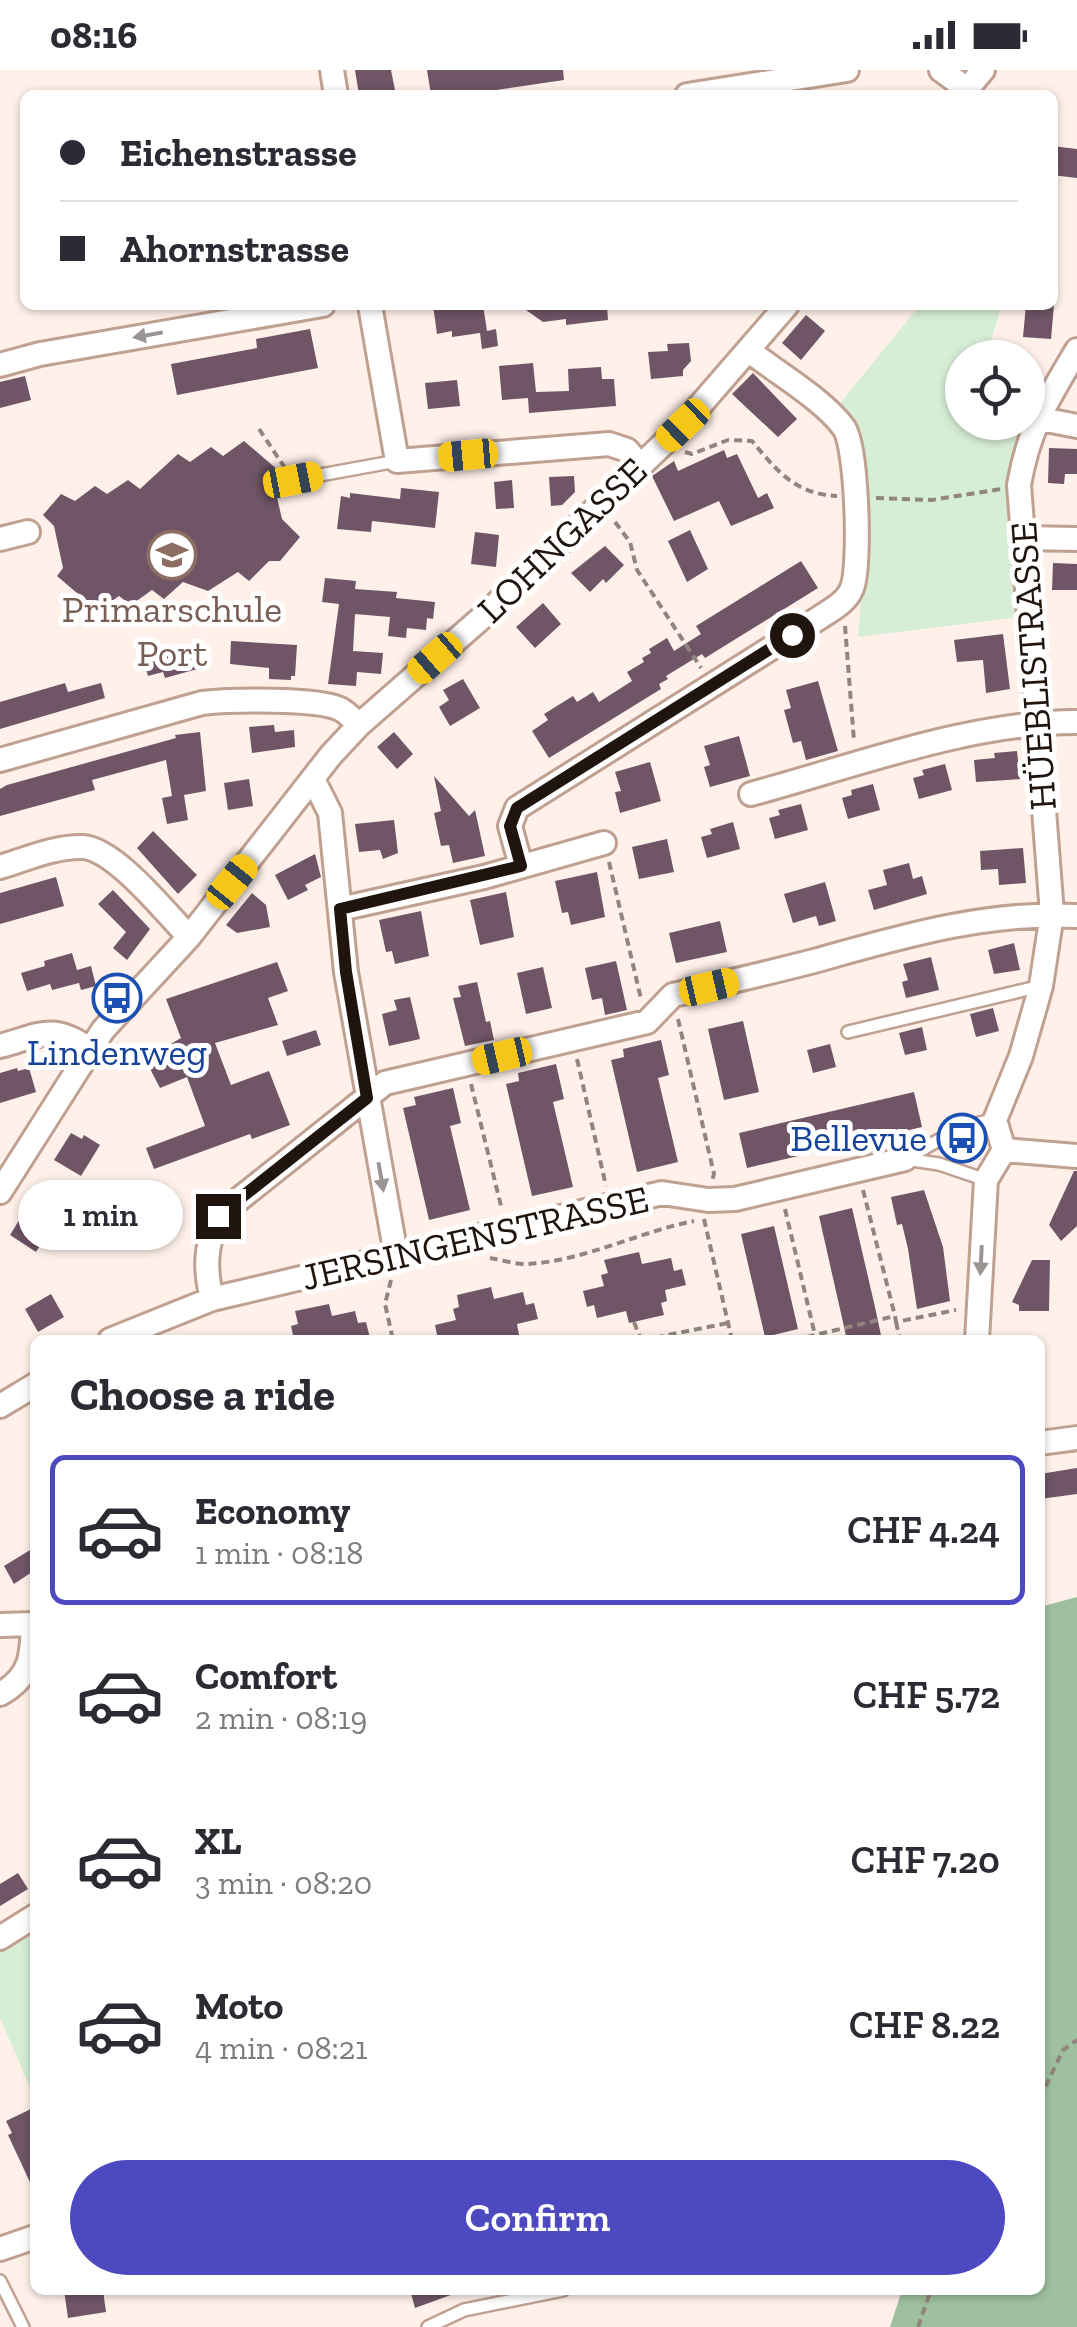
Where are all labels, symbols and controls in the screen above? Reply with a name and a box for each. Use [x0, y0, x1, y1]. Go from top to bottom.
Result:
text: 08:16 [50, 12, 138, 58]
text: Eichenstrasse [120, 130, 357, 176]
text: Ahornstrasse [120, 226, 349, 272]
one-way arrow [132, 328, 164, 343]
map controls [945, 340, 1045, 440]
button: locate [945, 340, 1045, 440]
car [651, 393, 715, 457]
car [437, 437, 499, 473]
street label: LOHNGASSE [468, 448, 656, 632]
car [261, 460, 325, 500]
street label: HÜEBLISTRASSE [1000, 520, 1066, 812]
school or university icon: Primarschule Port [146, 529, 198, 581]
place label: Primarschule Port [62, 586, 282, 676]
route start [770, 613, 815, 658]
car [403, 627, 467, 689]
car [201, 849, 263, 915]
car [676, 966, 742, 1008]
bus stop icon: Lindenweg [91, 972, 143, 1024]
place label: Lindenweg [27, 1029, 207, 1075]
car [469, 1035, 535, 1077]
bus stop icon: Bellevue [936, 1112, 988, 1164]
place label: Bellevue [790, 1115, 927, 1161]
one-way arrow [374, 1161, 390, 1192]
street label: JERSINGENSTRASSE [297, 1176, 653, 1300]
callout: 1 min [18, 1181, 183, 1251]
route end [196, 1194, 241, 1239]
text: 1 min [63, 1196, 138, 1234]
one-way arrow [973, 1244, 989, 1276]
text: Choose a ride [70, 1368, 335, 1422]
icon: car [75, 1485, 165, 1575]
text: Economy [195, 1488, 350, 1534]
text: CHF 4.24 [847, 1507, 1000, 1553]
text: 1 min · 08:18 [195, 1534, 363, 1572]
icon: car [75, 1650, 165, 1740]
text: Comfort [195, 1653, 337, 1699]
text: CHF 5.72 [853, 1672, 1000, 1718]
text: 2 min · 08:19 [195, 1699, 367, 1737]
icon: car [75, 1815, 165, 1905]
text: XL [195, 1818, 242, 1864]
text: CHF 7.20 [851, 1837, 1000, 1883]
text: 3 min · 08:20 [195, 1864, 372, 1902]
icon: car [75, 1980, 165, 2070]
text: Moto [195, 1983, 283, 2029]
text: CHF 8.22 [849, 2002, 1000, 2048]
text: 4 min · 08:21 [195, 2029, 368, 2067]
button: Confirm [70, 2160, 1005, 2275]

